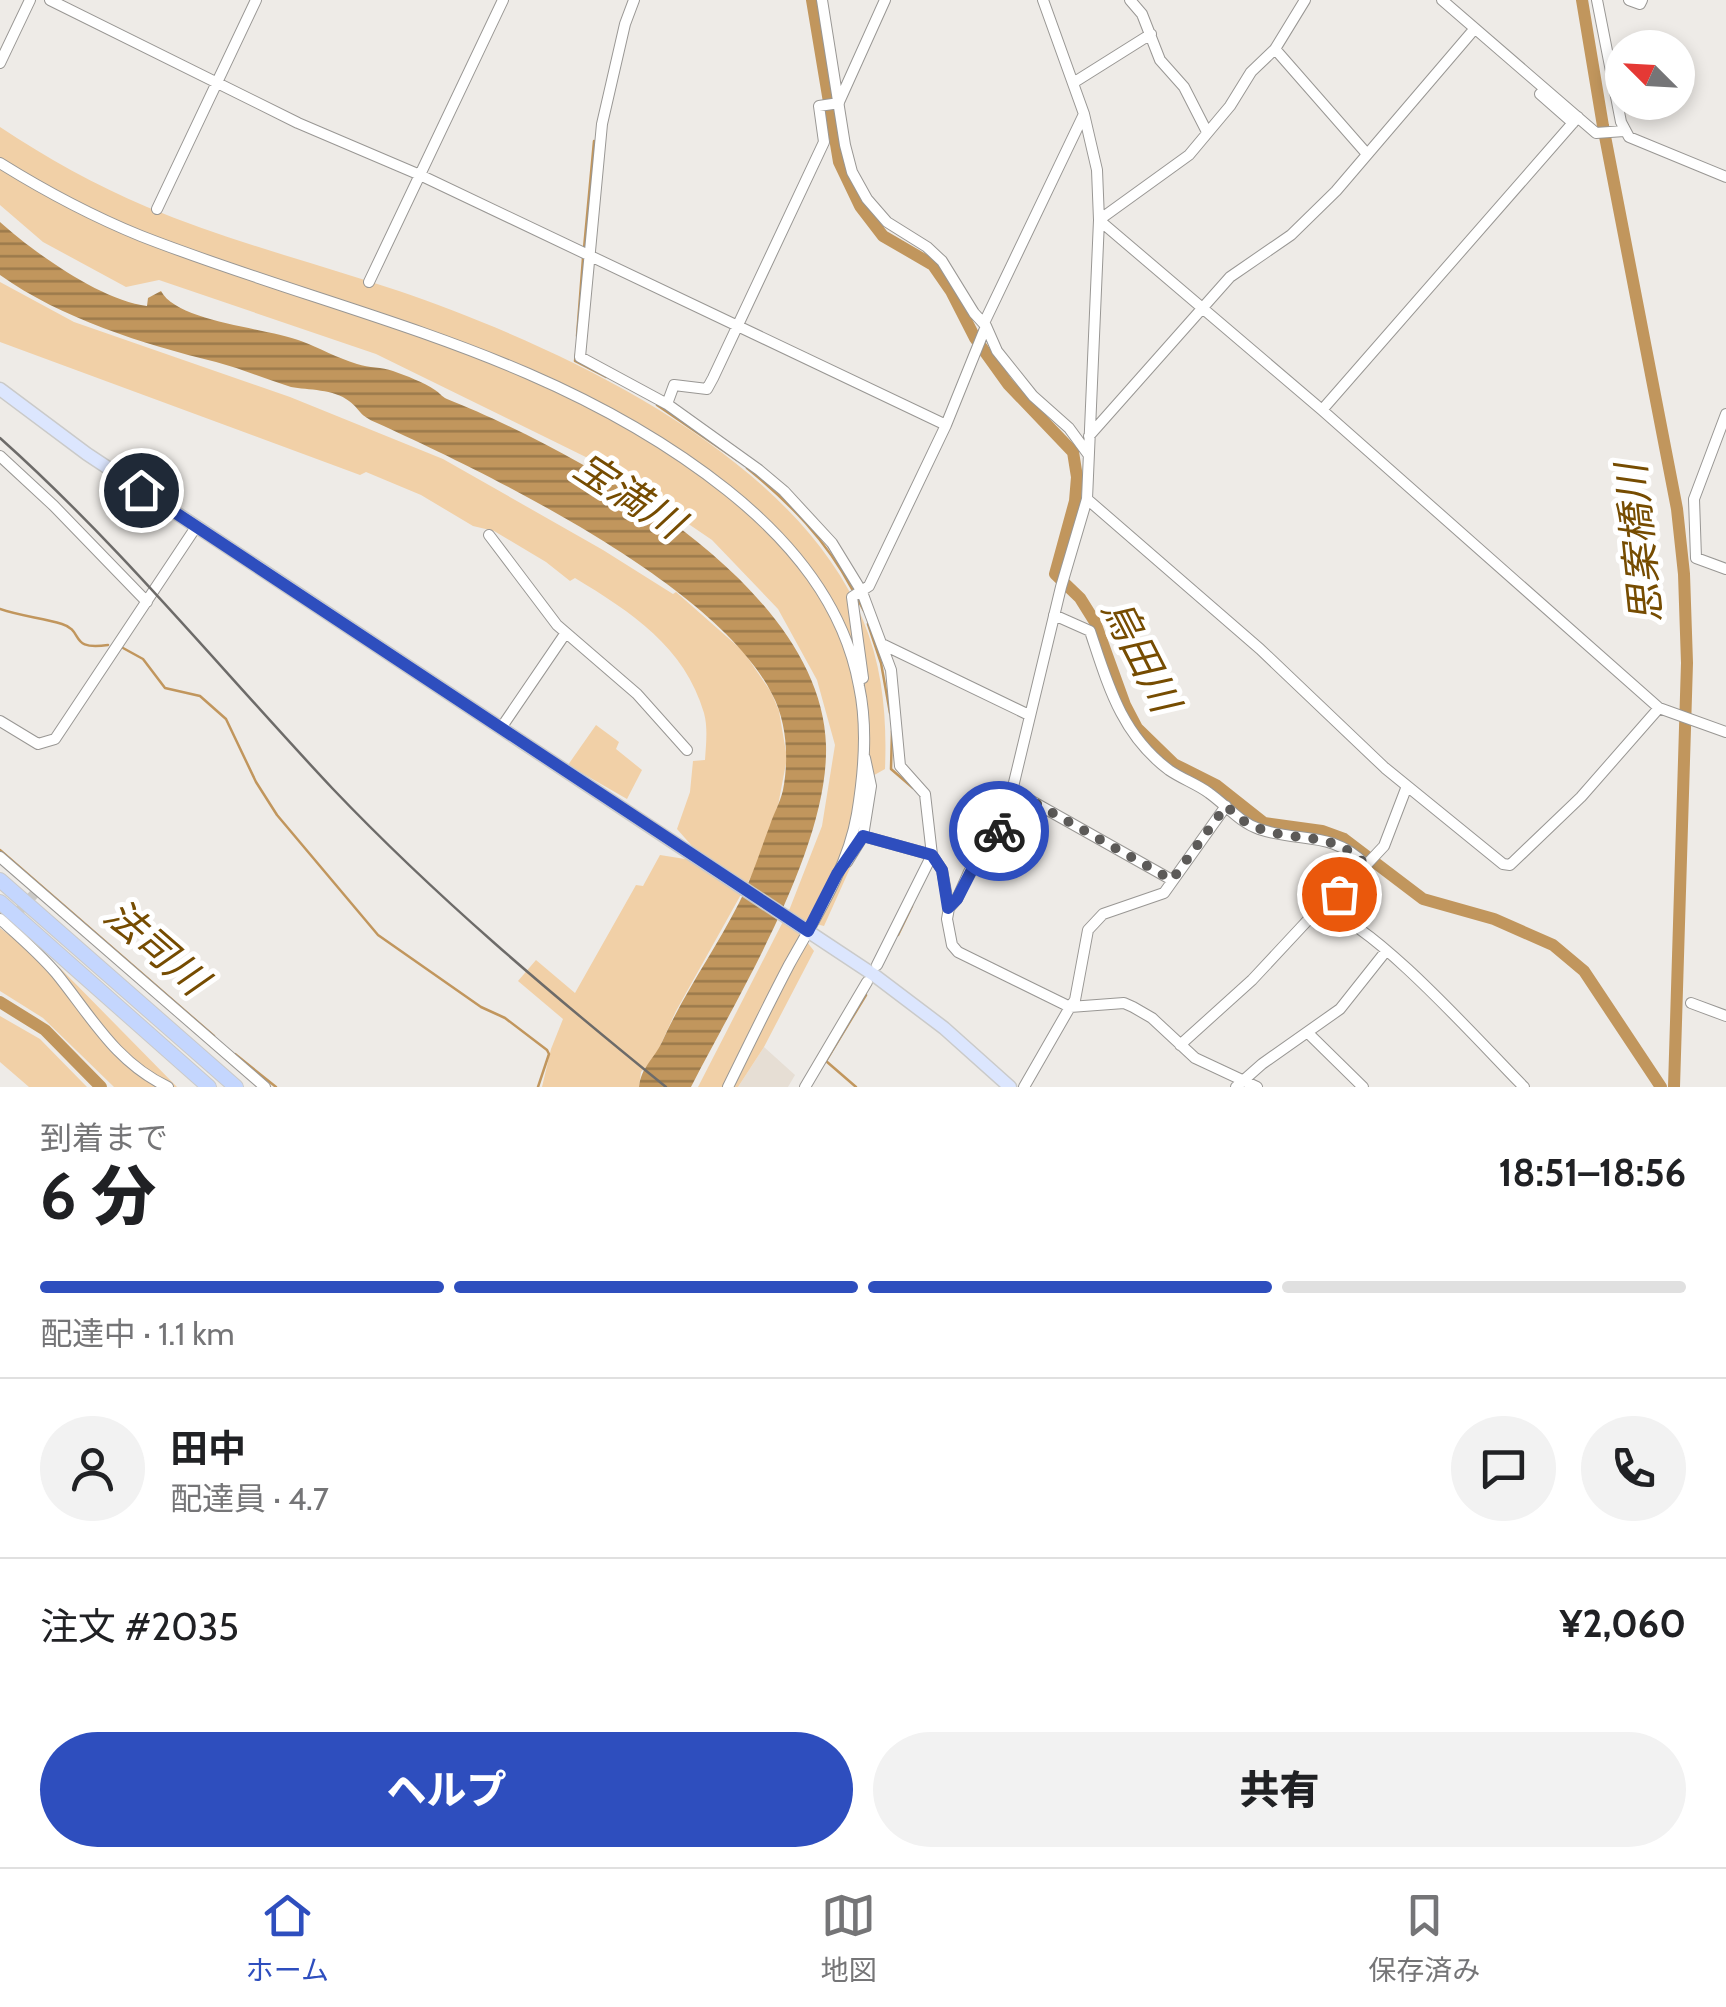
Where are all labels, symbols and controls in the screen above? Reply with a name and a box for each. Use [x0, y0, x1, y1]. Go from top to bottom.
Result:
north arrow [1605, 30, 1695, 120]
map controls [1605, 30, 1695, 120]
water label: 宝満川 [566, 441, 696, 550]
pin [99, 448, 184, 533]
water label: 思案橋川 [1605, 458, 1671, 626]
icon: home [114, 463, 169, 518]
water label: 烏田川 [1092, 590, 1192, 723]
courier [949, 781, 1049, 881]
icon: bike [972, 804, 1027, 859]
pin [1297, 852, 1382, 937]
icon: bag [1312, 867, 1367, 922]
water label: 法司川 [95, 889, 221, 1007]
text: 到着まで [40, 1118, 168, 1157]
text: 18:51–18:56 [1498, 1149, 1686, 1196]
text: 6 分 [40, 1156, 156, 1235]
text: 配達中 · 1.1 km [40, 1314, 235, 1353]
button: person [40, 1416, 145, 1521]
button: chat [1451, 1416, 1556, 1521]
button: phone [1581, 1416, 1686, 1521]
text: 田中 [170, 1425, 246, 1472]
text: 配達員 · 4.7 [170, 1479, 329, 1518]
text: ¥2,060 [1559, 1600, 1686, 1647]
text: 注文 #2035 [40, 1603, 239, 1650]
button: ヘルプ [40, 1732, 853, 1847]
button: 共有 [873, 1732, 1686, 1847]
tab: ホーム [246, 1888, 329, 1988]
tab: 地図 [821, 1888, 877, 1988]
tab: 保存済み [1368, 1888, 1480, 1988]

